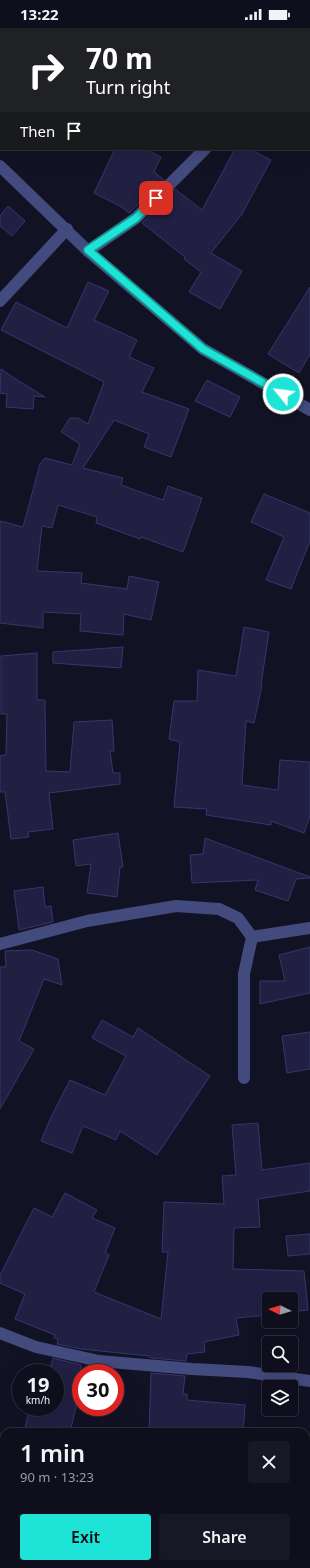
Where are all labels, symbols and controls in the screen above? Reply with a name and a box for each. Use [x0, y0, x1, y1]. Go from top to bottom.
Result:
text: 13:22 [20, 4, 59, 24]
text: 70 m [86, 39, 153, 77]
icon: right [20, 44, 72, 96]
text: Turn right [86, 75, 170, 99]
icon: arrive [63, 120, 85, 142]
text: Then [20, 121, 55, 141]
pin [139, 181, 173, 215]
icon: arrive [145, 187, 167, 209]
position arrow [262, 373, 304, 415]
north arrow [262, 1292, 298, 1328]
map controls [262, 1292, 298, 1416]
button: search [262, 1336, 298, 1372]
speed limit sign: 30 [72, 1364, 124, 1416]
text: 19 [27, 1371, 49, 1398]
button: layers [262, 1380, 298, 1416]
text: km/h [26, 1393, 50, 1407]
text: 1 min [20, 1436, 85, 1469]
button: close [248, 1441, 290, 1483]
text: 90 m · 13:23 [20, 1468, 94, 1486]
button: Exit [20, 1514, 151, 1560]
button: Share [159, 1514, 290, 1560]

